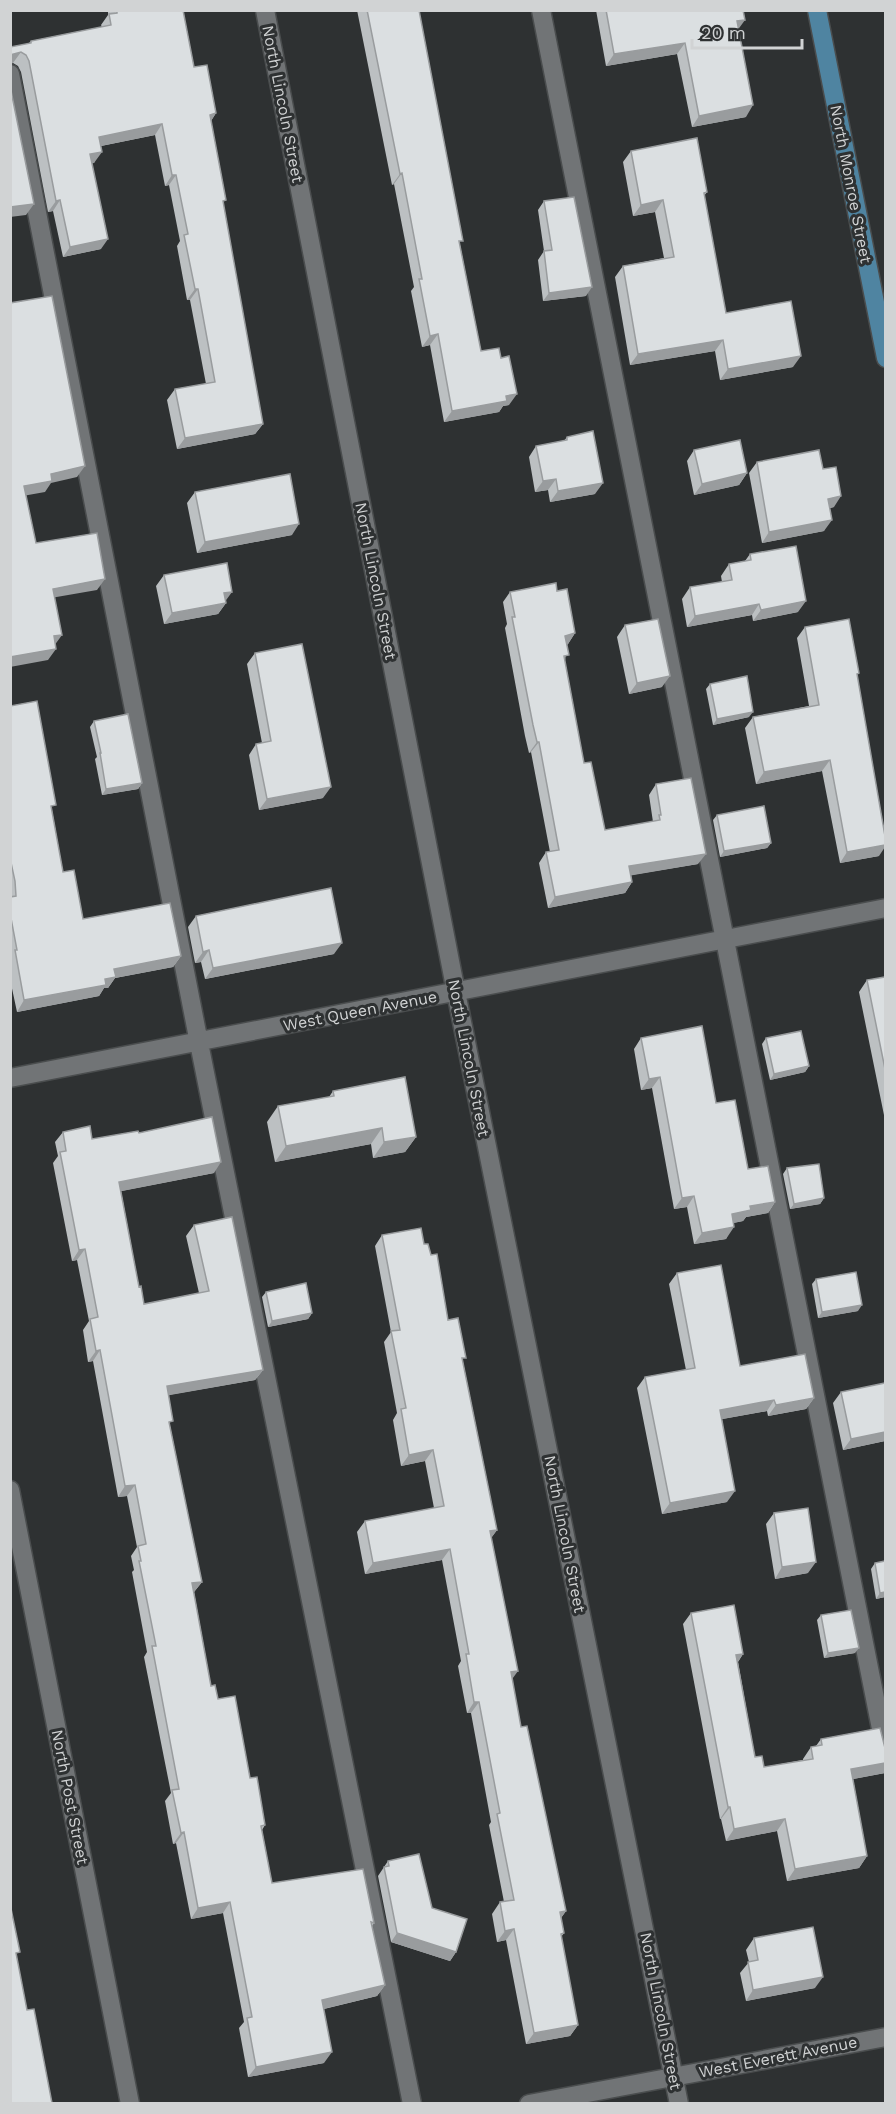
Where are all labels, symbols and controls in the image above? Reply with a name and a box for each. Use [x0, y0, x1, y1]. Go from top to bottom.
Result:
scale bar [692, 12, 802, 50]
text: 20 m [701, 22, 746, 43]
street label: North Lincoln Street [258, 24, 308, 185]
street label: North Monroe Street [826, 103, 876, 265]
street label: North Lincoln Street [351, 501, 401, 662]
street label: North Lincoln Street [444, 978, 494, 1139]
street label: West Queen Avenue [281, 987, 439, 1035]
street label: North Lincoln Street [540, 1454, 590, 1615]
street label: North Post Street [48, 1728, 92, 1866]
street label: North Lincoln Street [636, 1931, 686, 2092]
street label: West Everett Avenue [697, 2032, 859, 2082]

